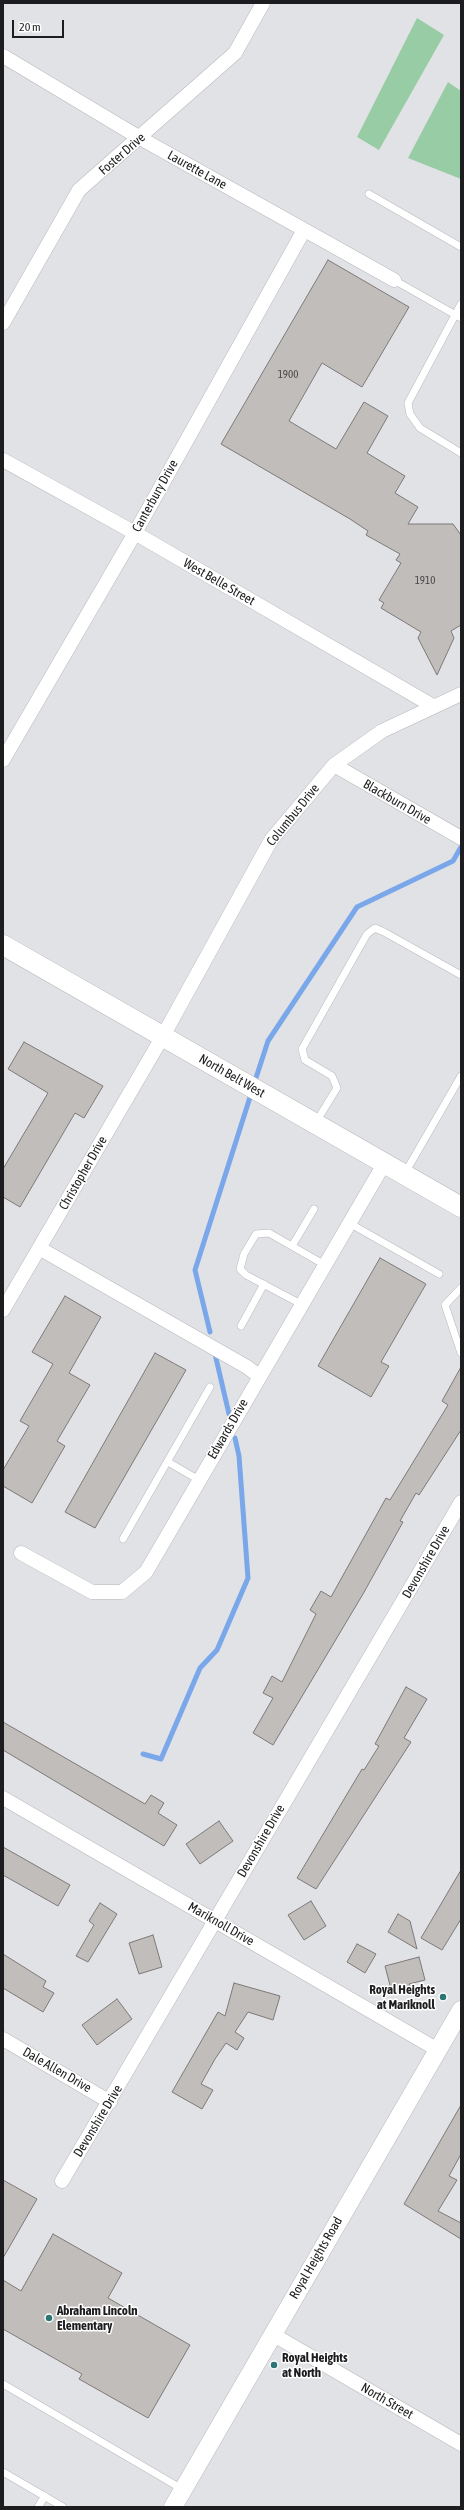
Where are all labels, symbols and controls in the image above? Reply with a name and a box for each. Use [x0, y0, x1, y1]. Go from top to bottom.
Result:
scale bar [14, 12, 66, 38]
text: 20 m [19, 20, 41, 34]
street label: Foster Drive [96, 130, 148, 178]
street label: Laurette Lane [165, 147, 229, 193]
house number: 1900 [278, 368, 298, 382]
street label: Canterbury Drive [129, 457, 181, 535]
street label: West Belle Street [180, 555, 258, 609]
house number: 1910 [415, 574, 435, 588]
street label: Blackburn Drive [360, 776, 434, 828]
street label: Columbus Drive [263, 781, 323, 849]
street label: North Belt West [196, 1051, 268, 1101]
street label: Christopher Drive [56, 1133, 110, 1213]
street label: Edwards Drive [205, 1396, 251, 1462]
street label: Devonshire Drive [399, 1523, 453, 1601]
street label: Devonshire Drive [234, 1802, 288, 1880]
street label: Mariknoll Drive [185, 1899, 257, 1949]
place label: Royal Heights at Mariknoll [369, 1982, 435, 2013]
marker: Royal Heights at Mariknoll [438, 1992, 448, 2002]
street label: Dale Allen Drive [20, 2044, 94, 2096]
street label: Devonshire Drive [70, 2082, 126, 2160]
street label: Royal Heights Road [286, 2214, 346, 2302]
place label: Abraham Lincoln Elementary [57, 2303, 138, 2334]
marker: Abraham Lincoln Elementary [44, 2313, 54, 2323]
place label: Royal Heights at North [282, 2350, 348, 2381]
marker: Royal Heights at North [269, 2360, 279, 2370]
street label: North Street [358, 2380, 416, 2422]

